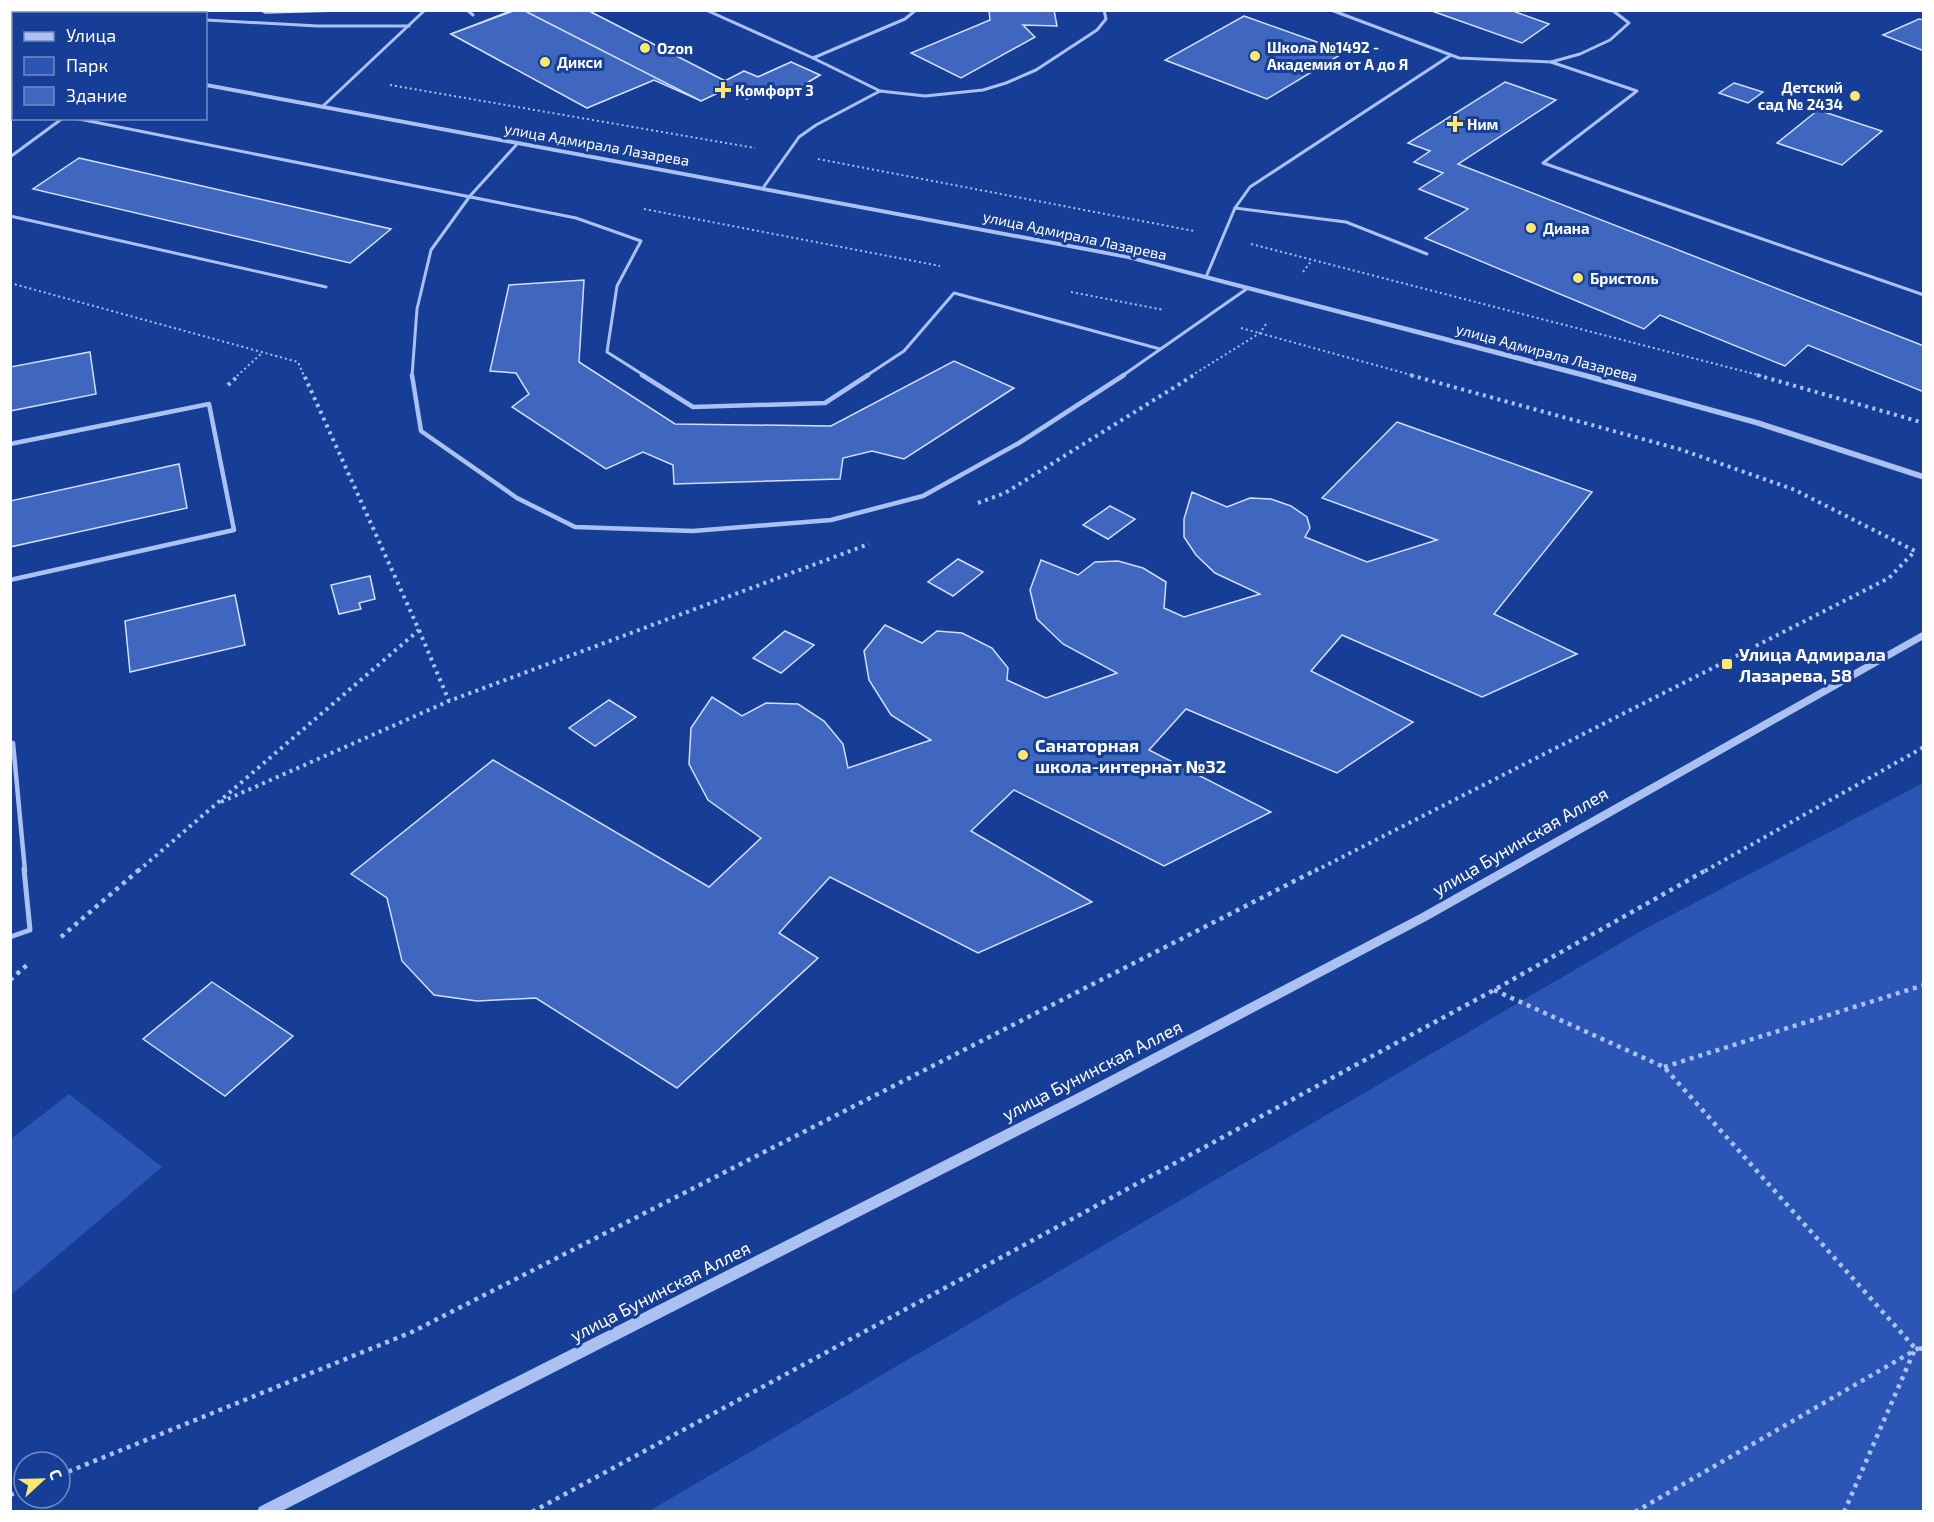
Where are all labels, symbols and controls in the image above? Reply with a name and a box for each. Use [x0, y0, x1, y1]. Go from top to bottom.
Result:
legend [12, 12, 207, 120]
text: Улица [66, 24, 116, 46]
place label: Школа №1492 - Академия от А до Я [1267, 38, 1408, 73]
place label: Ozon [657, 39, 693, 57]
marker: Ozon [638, 41, 652, 55]
marker: Школа №1492 - Академия от А до Я [1248, 49, 1262, 63]
place label: Дикси [557, 53, 602, 71]
text: Парк [66, 54, 108, 76]
marker: Дикси [538, 55, 552, 69]
place label: Детский сад № 2434 [1758, 78, 1843, 113]
place label: Комфорт 3 [735, 81, 814, 99]
marker: Комфорт 3 [716, 83, 730, 97]
text: Здание [66, 84, 127, 106]
marker: Детский сад № 2434 [1848, 89, 1862, 103]
place label: Ним [1467, 115, 1498, 133]
marker: Ним [1448, 117, 1462, 131]
street label: улица Адмирала Лазарева [503, 119, 691, 170]
street label: улица Адмирала Лазарева [981, 207, 1169, 264]
place label: Диана [1543, 219, 1590, 237]
marker: Диана [1524, 221, 1538, 235]
place label: Бристоль [1590, 269, 1659, 287]
marker: Бристоль [1571, 271, 1585, 285]
street label: улица Адмирала Лазарева [1454, 319, 1640, 386]
place label: Улица Адмирала Лазарева, 58 [1739, 643, 1886, 686]
marker: Улица Адмирала Лазарева, 58 [1720, 657, 1734, 671]
place label: Санаторная школа-интернат №32 [1035, 734, 1226, 777]
marker: Санаторная школа-интернат №32 [1016, 748, 1030, 762]
street label: улица Бунинская Аллея [1428, 782, 1612, 900]
street label: улица Бунинская Аллея [998, 1015, 1186, 1125]
street label: улица Бунинская Аллея [566, 1236, 754, 1346]
north arrow [12, 1450, 72, 1510]
text: С [46, 1466, 67, 1482]

